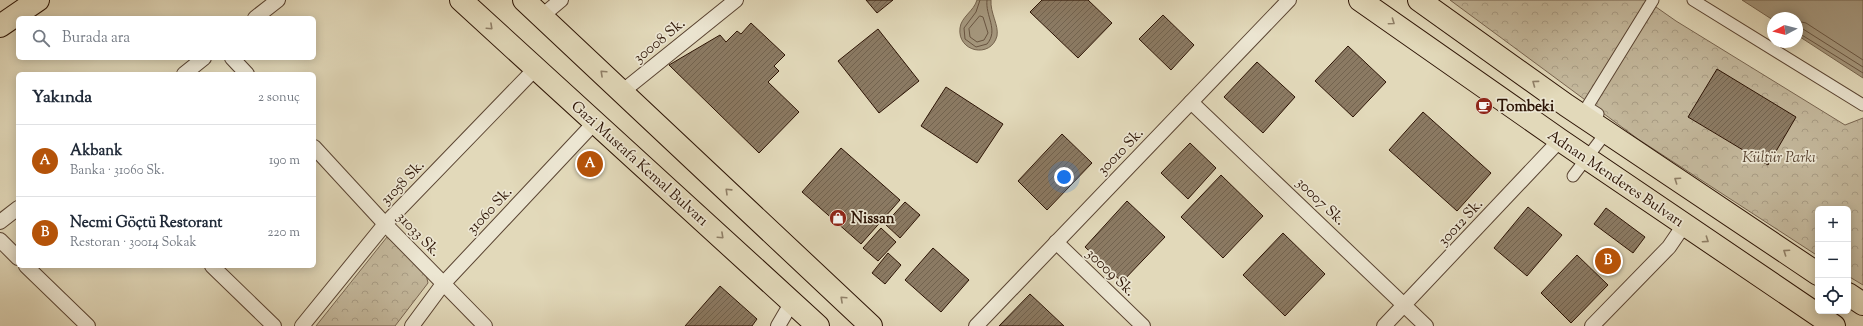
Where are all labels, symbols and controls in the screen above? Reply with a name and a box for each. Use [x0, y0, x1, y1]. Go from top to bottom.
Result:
north arrow [1767, 12, 1803, 48]
street label: 30008 Sk. [629, 14, 690, 69]
search box [16, 16, 316, 60]
one-way arrow [1388, 17, 1395, 24]
one-way arrow [485, 22, 493, 29]
icon: search [30, 27, 52, 49]
text: Burada ara [62, 28, 130, 49]
one-way arrow [600, 70, 608, 78]
one-way arrow [1532, 81, 1539, 88]
text: Yakında [32, 86, 92, 110]
text: 2 sonuç [258, 89, 300, 107]
cafe icon: Tombeki [1474, 96, 1494, 116]
street label: Gazi Mustafa Kemal Bulvarı [566, 97, 712, 232]
place label: Tombeki [1497, 97, 1555, 118]
street label: 30010 Sk. [1093, 124, 1149, 180]
street label: Adnan Menderes Bulvarı [1543, 126, 1688, 233]
text: Akbank [70, 141, 122, 162]
park label: Kültür Parkı [1742, 148, 1816, 169]
pin: A [577, 149, 603, 179]
text: A [40, 152, 50, 170]
text: 190 m [269, 152, 300, 170]
street label: 31058 Sk. [376, 156, 430, 210]
text: Banka · 31060 Sk. [70, 162, 164, 180]
your location [1054, 167, 1074, 187]
street label: 30007 Sk. [1291, 173, 1349, 231]
one-way arrow [1674, 177, 1681, 185]
street label: 31060 Sk. [462, 182, 518, 240]
one-way arrow [725, 189, 733, 196]
street label: 30012 Sk. [1434, 195, 1489, 251]
map controls [1815, 206, 1851, 314]
button: + [1815, 206, 1851, 242]
street label: 31033 Sk. [391, 208, 445, 262]
shop icon: Nissan [828, 208, 848, 228]
place label: Nissan [851, 209, 895, 230]
text: Necmi Göçtü Restorant [70, 213, 222, 234]
text: B [41, 224, 49, 242]
text: 220 m [267, 224, 300, 242]
one-way arrow [716, 232, 724, 239]
text: Restoran · 30014 Sokak [70, 234, 197, 252]
one-way arrow [1702, 235, 1709, 243]
button: − [1815, 242, 1851, 278]
street label: 30009 Sk. [1081, 244, 1139, 302]
pin: B [1595, 246, 1621, 276]
one-way arrow [1783, 250, 1790, 257]
button: locate [1815, 278, 1851, 314]
one-way arrow [840, 297, 848, 304]

